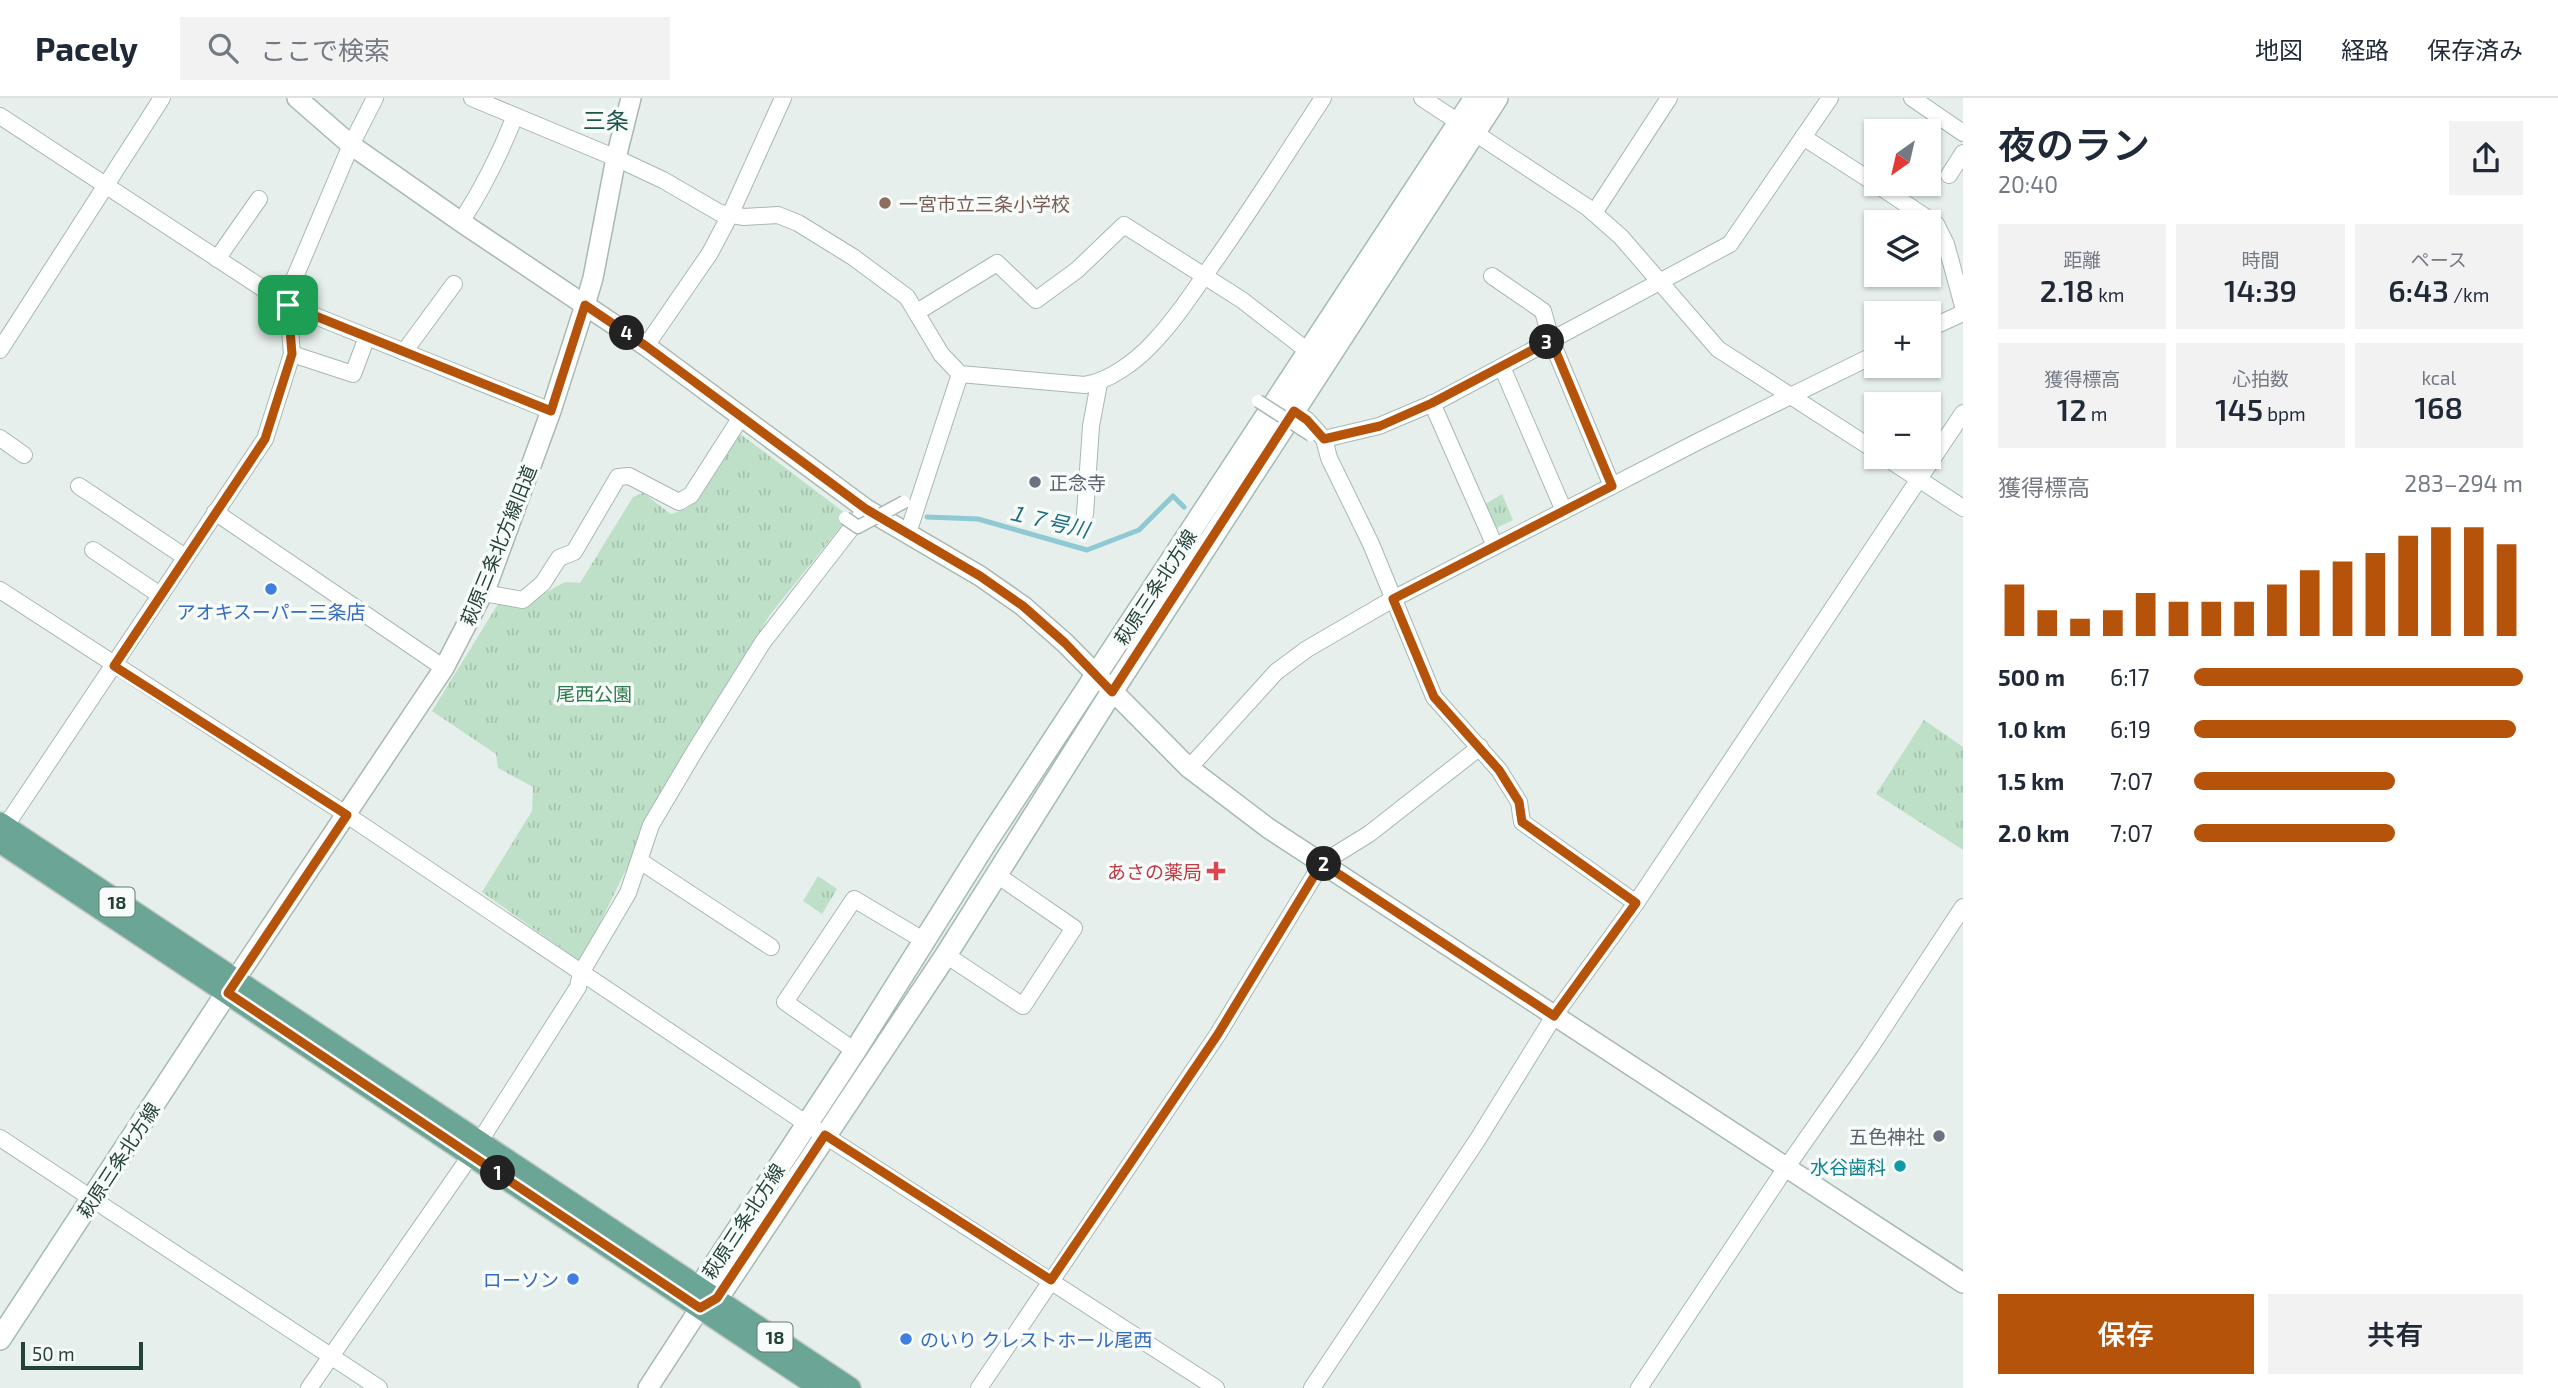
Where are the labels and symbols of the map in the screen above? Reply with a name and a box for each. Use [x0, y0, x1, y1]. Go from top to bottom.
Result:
district label: 三条 [583, 106, 629, 134]
north arrow [1864, 119, 1941, 196]
place label: 一宮市立三条小学校 [899, 192, 1070, 215]
marker: 一宮市立三条小学校 [877, 195, 893, 211]
pin [258, 275, 318, 335]
pin: 4 [610, 316, 644, 350]
pin: 3 [1530, 324, 1564, 360]
street label: 萩原三条北方線旧道 [455, 461, 541, 629]
place label: 正念寺 [1049, 471, 1106, 494]
marker: 正念寺 [1027, 474, 1043, 490]
water label: １７号川 [1004, 498, 1094, 542]
street label: 萩原三条北方線 [1109, 525, 1201, 649]
marker: アオキスーパー三条店 [263, 581, 279, 597]
place label: アオキスーパー三条店 [176, 600, 366, 623]
park label: 尾西公園 [556, 682, 632, 705]
pin: 2 [1306, 846, 1342, 882]
place label: あさの薬局 [1107, 860, 1202, 883]
marker: あさの薬局 [1208, 863, 1224, 879]
road number: 18 [100, 888, 134, 916]
street label: 萩原三条北方線 [72, 1098, 164, 1222]
place label: 五色神社 [1849, 1125, 1925, 1148]
marker: 五色神社 [1931, 1128, 1947, 1144]
place label: 水谷歯科 [1810, 1155, 1886, 1178]
pin: 1 [480, 1156, 516, 1190]
marker: 水谷歯科 [1892, 1158, 1908, 1174]
street label: 萩原三条北方線 [697, 1159, 789, 1283]
place label: ローソン [483, 1268, 559, 1291]
marker: ローソン [565, 1271, 581, 1287]
road number: 18 [758, 1322, 792, 1352]
place label: のいり クレストホール尾西 [920, 1328, 1152, 1351]
marker: のいり クレストホール尾西 [898, 1331, 914, 1347]
scale bar [21, 1339, 144, 1371]

